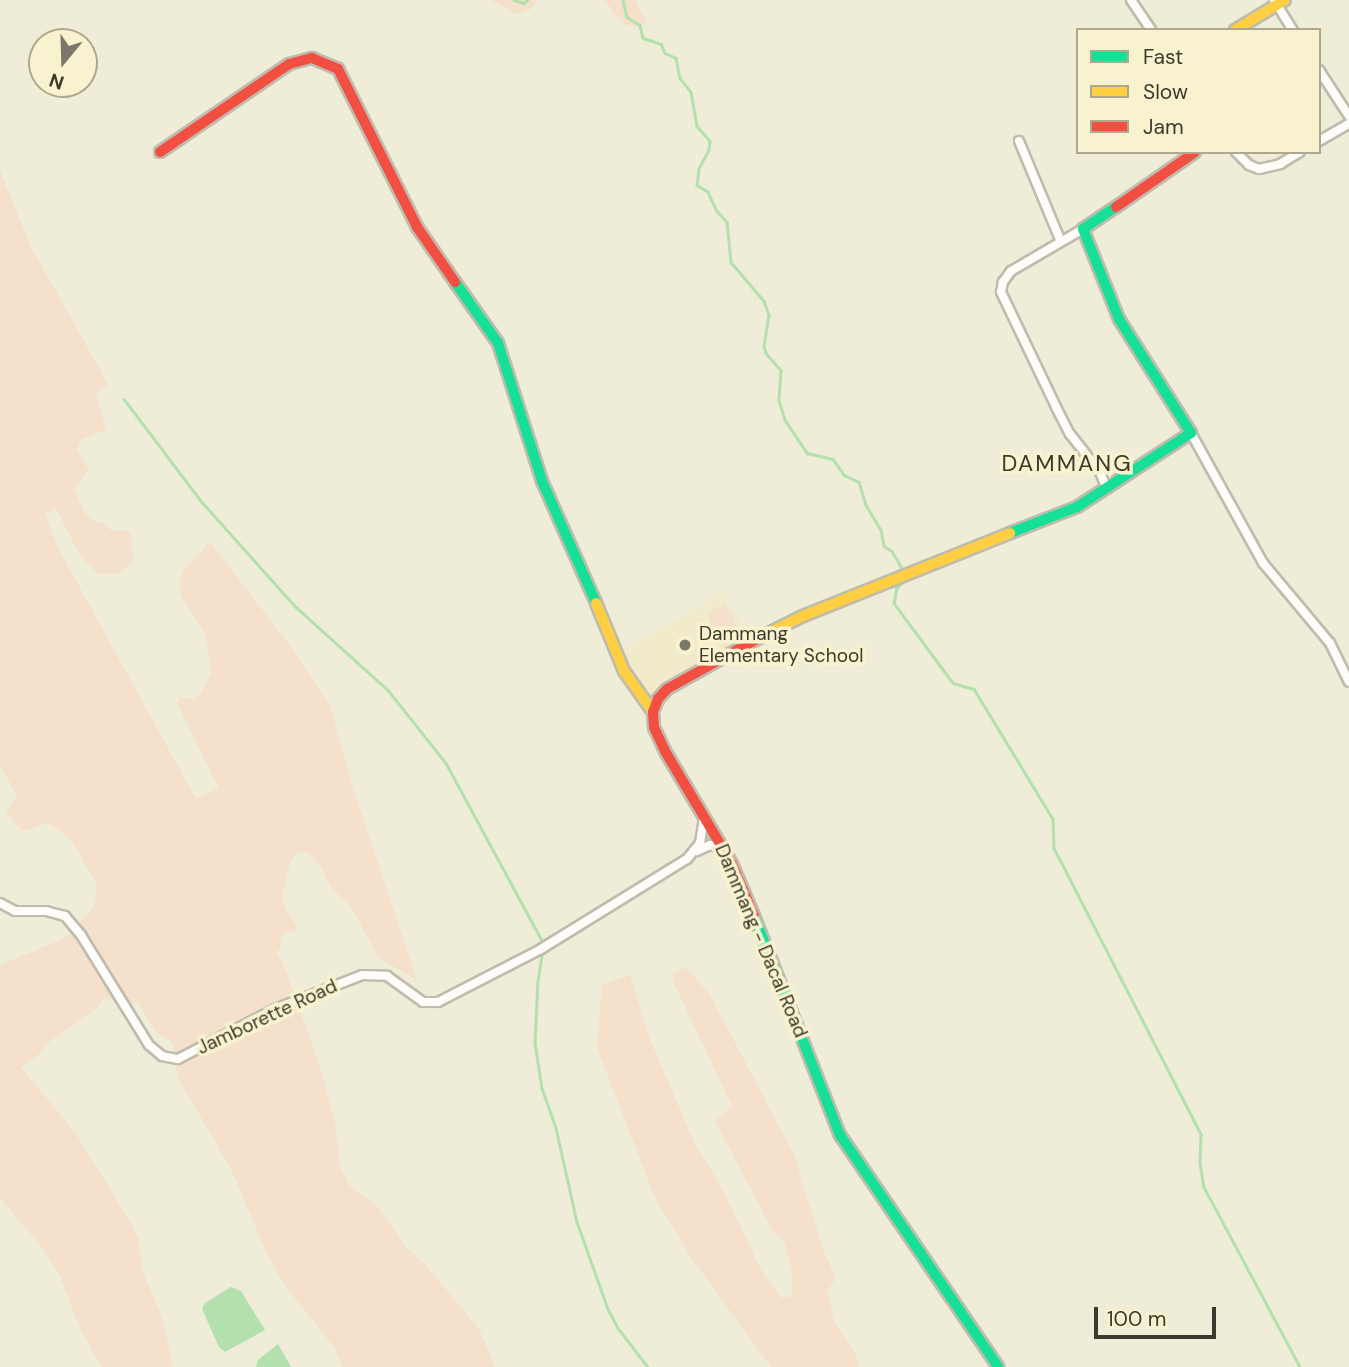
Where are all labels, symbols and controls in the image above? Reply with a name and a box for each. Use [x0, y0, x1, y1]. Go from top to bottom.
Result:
north arrow [28, 28, 98, 98]
legend [1076, 28, 1321, 154]
text: Fast [1143, 43, 1183, 71]
text: N [46, 67, 67, 96]
text: Slow [1143, 78, 1188, 106]
text: Jam [1143, 113, 1184, 141]
district label: DAMMANG [1002, 449, 1132, 477]
place label: Dammang Elementary School [699, 623, 863, 667]
marker: Dammang Elementary School [677, 637, 693, 653]
street label: Dammang - Dacal Road [710, 841, 812, 1041]
street label: Jamborette Road [193, 975, 341, 1059]
scale bar [1097, 1294, 1220, 1338]
text: 100 m [1107, 1305, 1167, 1333]

